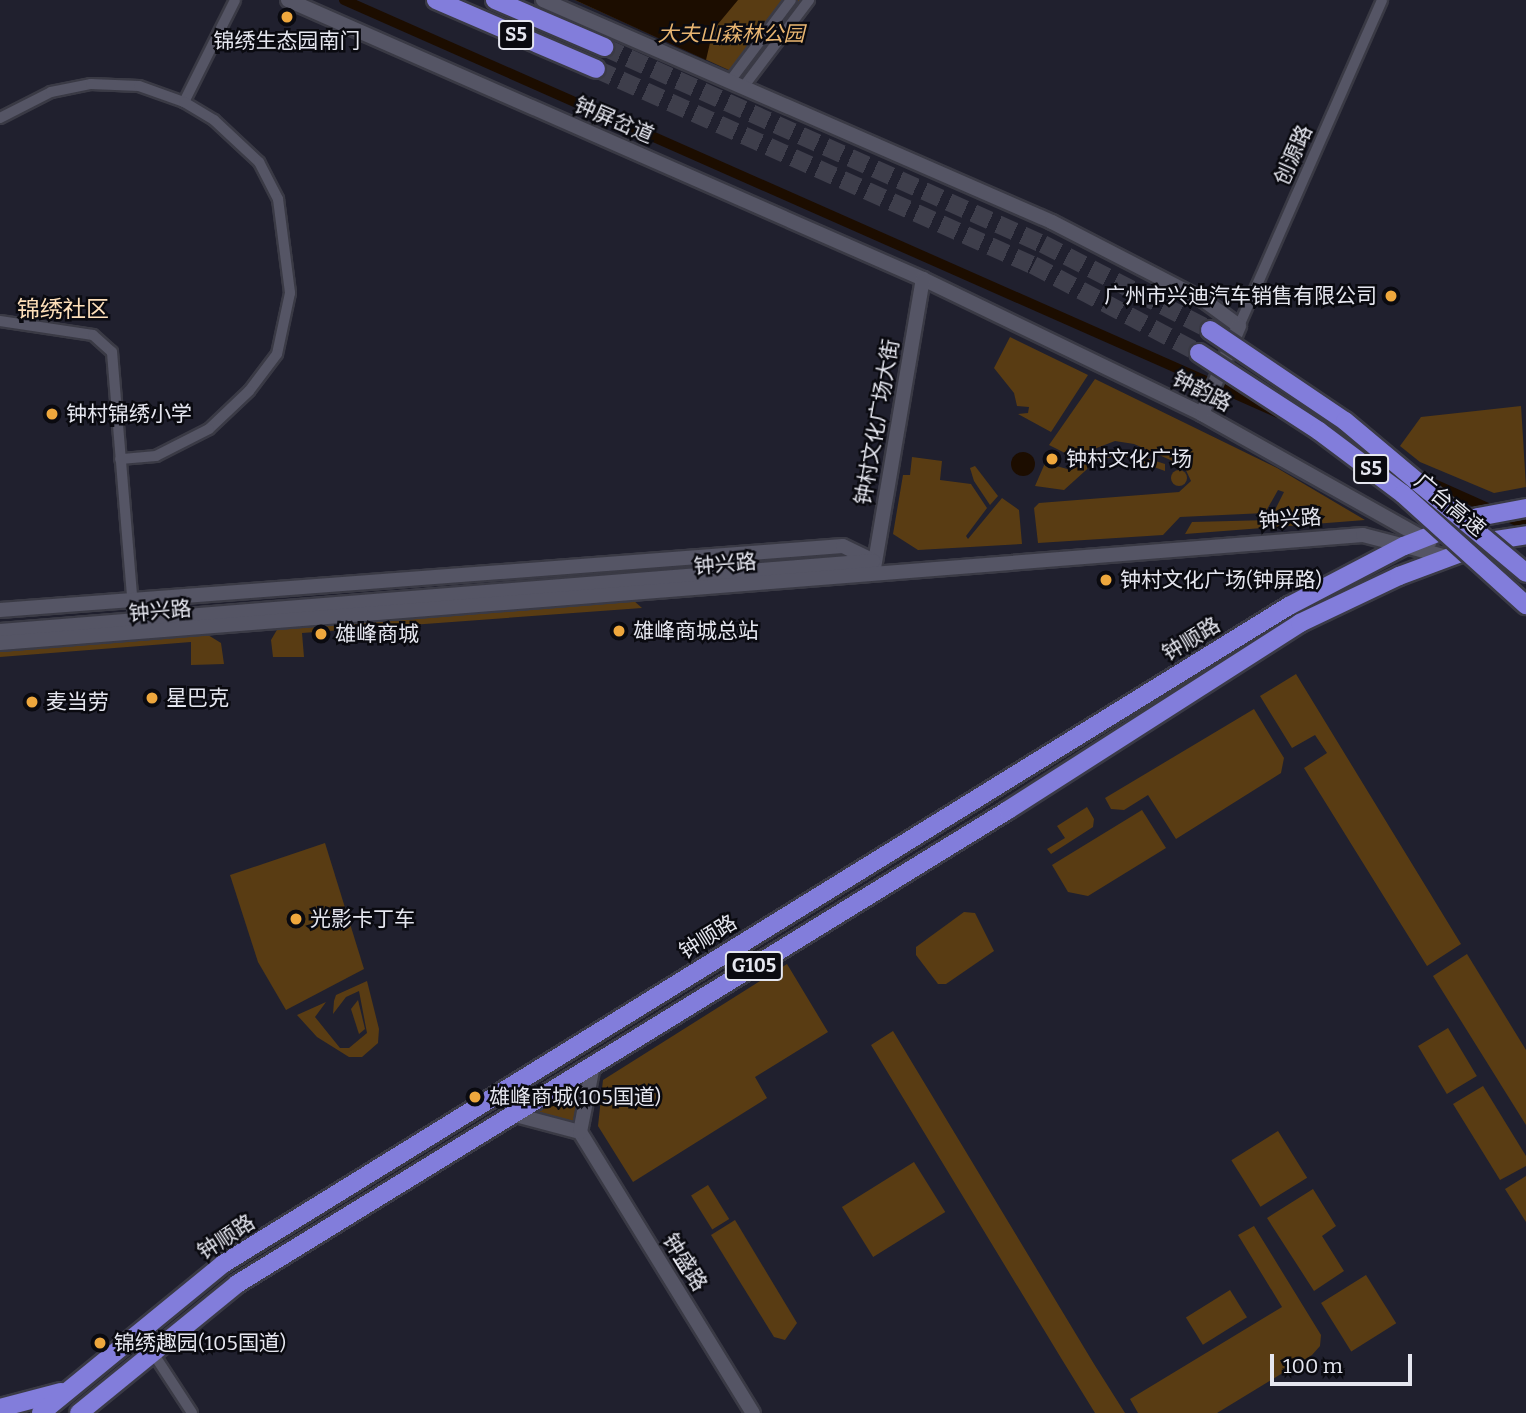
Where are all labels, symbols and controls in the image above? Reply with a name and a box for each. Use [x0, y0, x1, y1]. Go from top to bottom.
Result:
marker: 锦绣生态园南门 [279, 9, 295, 25]
road number: S5 [497, 20, 535, 50]
park label: 大夫山森林公园 [658, 21, 804, 47]
place label: 锦绣生态园南门 [214, 28, 360, 54]
street label: 钟屏岔道 [570, 92, 658, 148]
street label: 创源路 [1269, 121, 1317, 189]
place label: 广州市兴迪汽车销售有限公司 [1104, 283, 1377, 309]
marker: 广州市兴迪汽车销售有限公司 [1383, 288, 1399, 304]
district label: 锦绣社区 [17, 295, 109, 323]
street label: 钟村文化广场大街 [850, 337, 904, 507]
street label: 钟韵路 [1168, 365, 1236, 417]
place label: 钟村锦绣小学 [66, 401, 192, 427]
marker: 钟村锦绣小学 [44, 406, 60, 422]
place label: 钟村文化广场 [1066, 446, 1192, 472]
marker: 钟村文化广场 [1044, 451, 1060, 467]
road number: S5 [1352, 454, 1390, 484]
street label: 广台高速 [1410, 468, 1490, 542]
street label: 钟兴路 [1258, 504, 1322, 534]
street label: 钟兴路 [693, 549, 757, 579]
place label: 钟村文化广场(钟屏路) [1120, 567, 1322, 593]
marker: 钟村文化广场(钟屏路) [1098, 572, 1114, 588]
street label: 钟兴路 [128, 596, 192, 626]
street label: 钟顺路 [1158, 612, 1224, 666]
place label: 雄峰商城总站 [633, 618, 759, 644]
place label: 雄峰商城 [335, 621, 419, 647]
marker: 雄峰商城总站 [611, 623, 627, 639]
marker: 雄峰商城 [313, 626, 329, 642]
place label: 星巴克 [166, 685, 229, 711]
place label: 麦当劳 [46, 689, 109, 715]
marker: 星巴克 [144, 690, 160, 706]
marker: 麦当劳 [24, 694, 40, 710]
place label: 光影卡丁车 [310, 906, 415, 932]
street label: 钟顺路 [675, 910, 741, 964]
marker: 光影卡丁车 [288, 911, 304, 927]
road number: G105 [724, 950, 784, 982]
place label: 雄峰商城(105国道) [489, 1084, 661, 1110]
marker: 雄峰商城(105国道) [467, 1089, 483, 1105]
street label: 钟顺路 [193, 1209, 259, 1265]
street label: 钟盛路 [658, 1229, 712, 1295]
place label: 锦绣趣园(105国道) [114, 1330, 286, 1356]
marker: 锦绣趣园(105国道) [92, 1335, 108, 1351]
scale bar [1274, 1340, 1416, 1384]
text: 100 m [1283, 1353, 1343, 1379]

